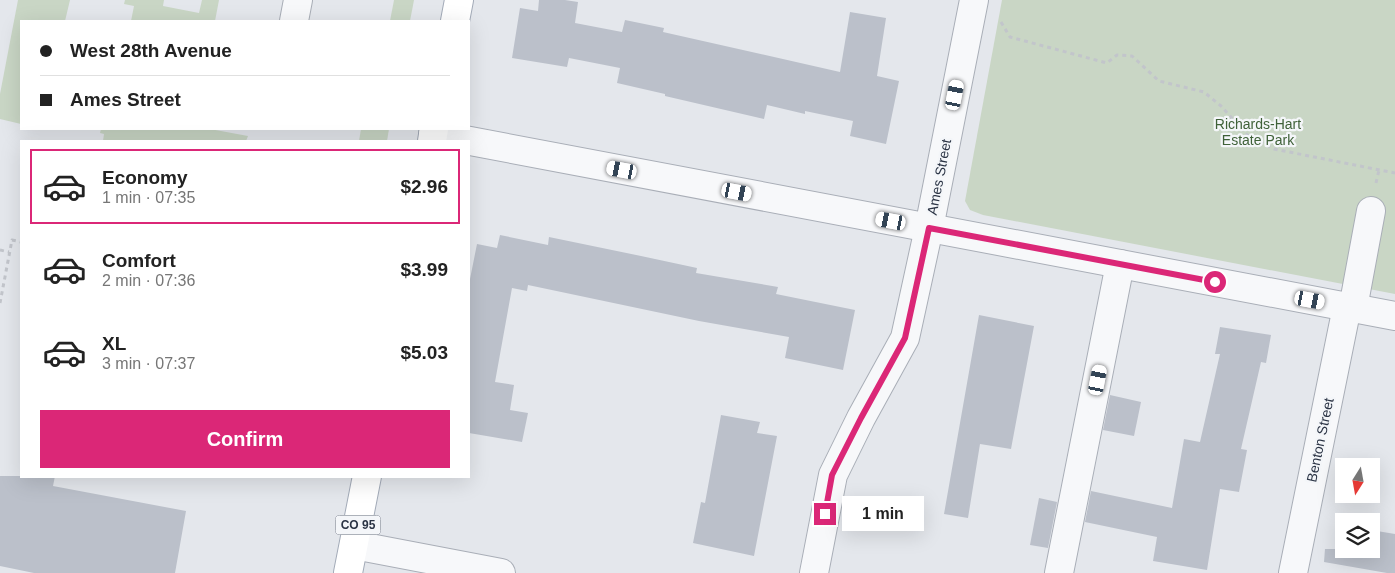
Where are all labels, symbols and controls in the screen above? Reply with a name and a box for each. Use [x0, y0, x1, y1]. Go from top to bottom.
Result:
text: West 28th Avenue [70, 40, 232, 61]
car [944, 79, 965, 111]
text: Ames Street [70, 89, 181, 110]
park label: Richards-Hart Estate Park [1215, 116, 1301, 148]
street label: Ames Street [924, 138, 954, 216]
car [605, 160, 638, 180]
icon: car [42, 164, 87, 209]
text: Economy [102, 167, 188, 188]
text: $2.96 [400, 176, 448, 197]
car [720, 182, 753, 202]
text: 1 min · 07:35 [102, 189, 195, 206]
car [874, 211, 907, 231]
icon: car [42, 247, 87, 292]
text: Comfort [102, 250, 176, 271]
text: $3.99 [400, 259, 448, 280]
route start [1204, 271, 1226, 293]
text: 2 min · 07:36 [102, 272, 195, 289]
car [1293, 290, 1326, 310]
icon: car [42, 330, 87, 375]
text: XL [102, 333, 126, 354]
text: $5.03 [400, 342, 448, 363]
text: 3 min · 07:37 [102, 355, 195, 372]
car [1087, 364, 1108, 396]
street label: Benton Street [1303, 396, 1337, 484]
button: Confirm [40, 410, 450, 468]
north arrow [1335, 458, 1380, 502]
map controls [1335, 458, 1380, 558]
callout: 1 min [842, 496, 925, 532]
route end [814, 503, 836, 525]
text: 1 min [862, 505, 904, 522]
button: layers [1335, 513, 1380, 558]
road number: CO 95 [336, 516, 380, 534]

